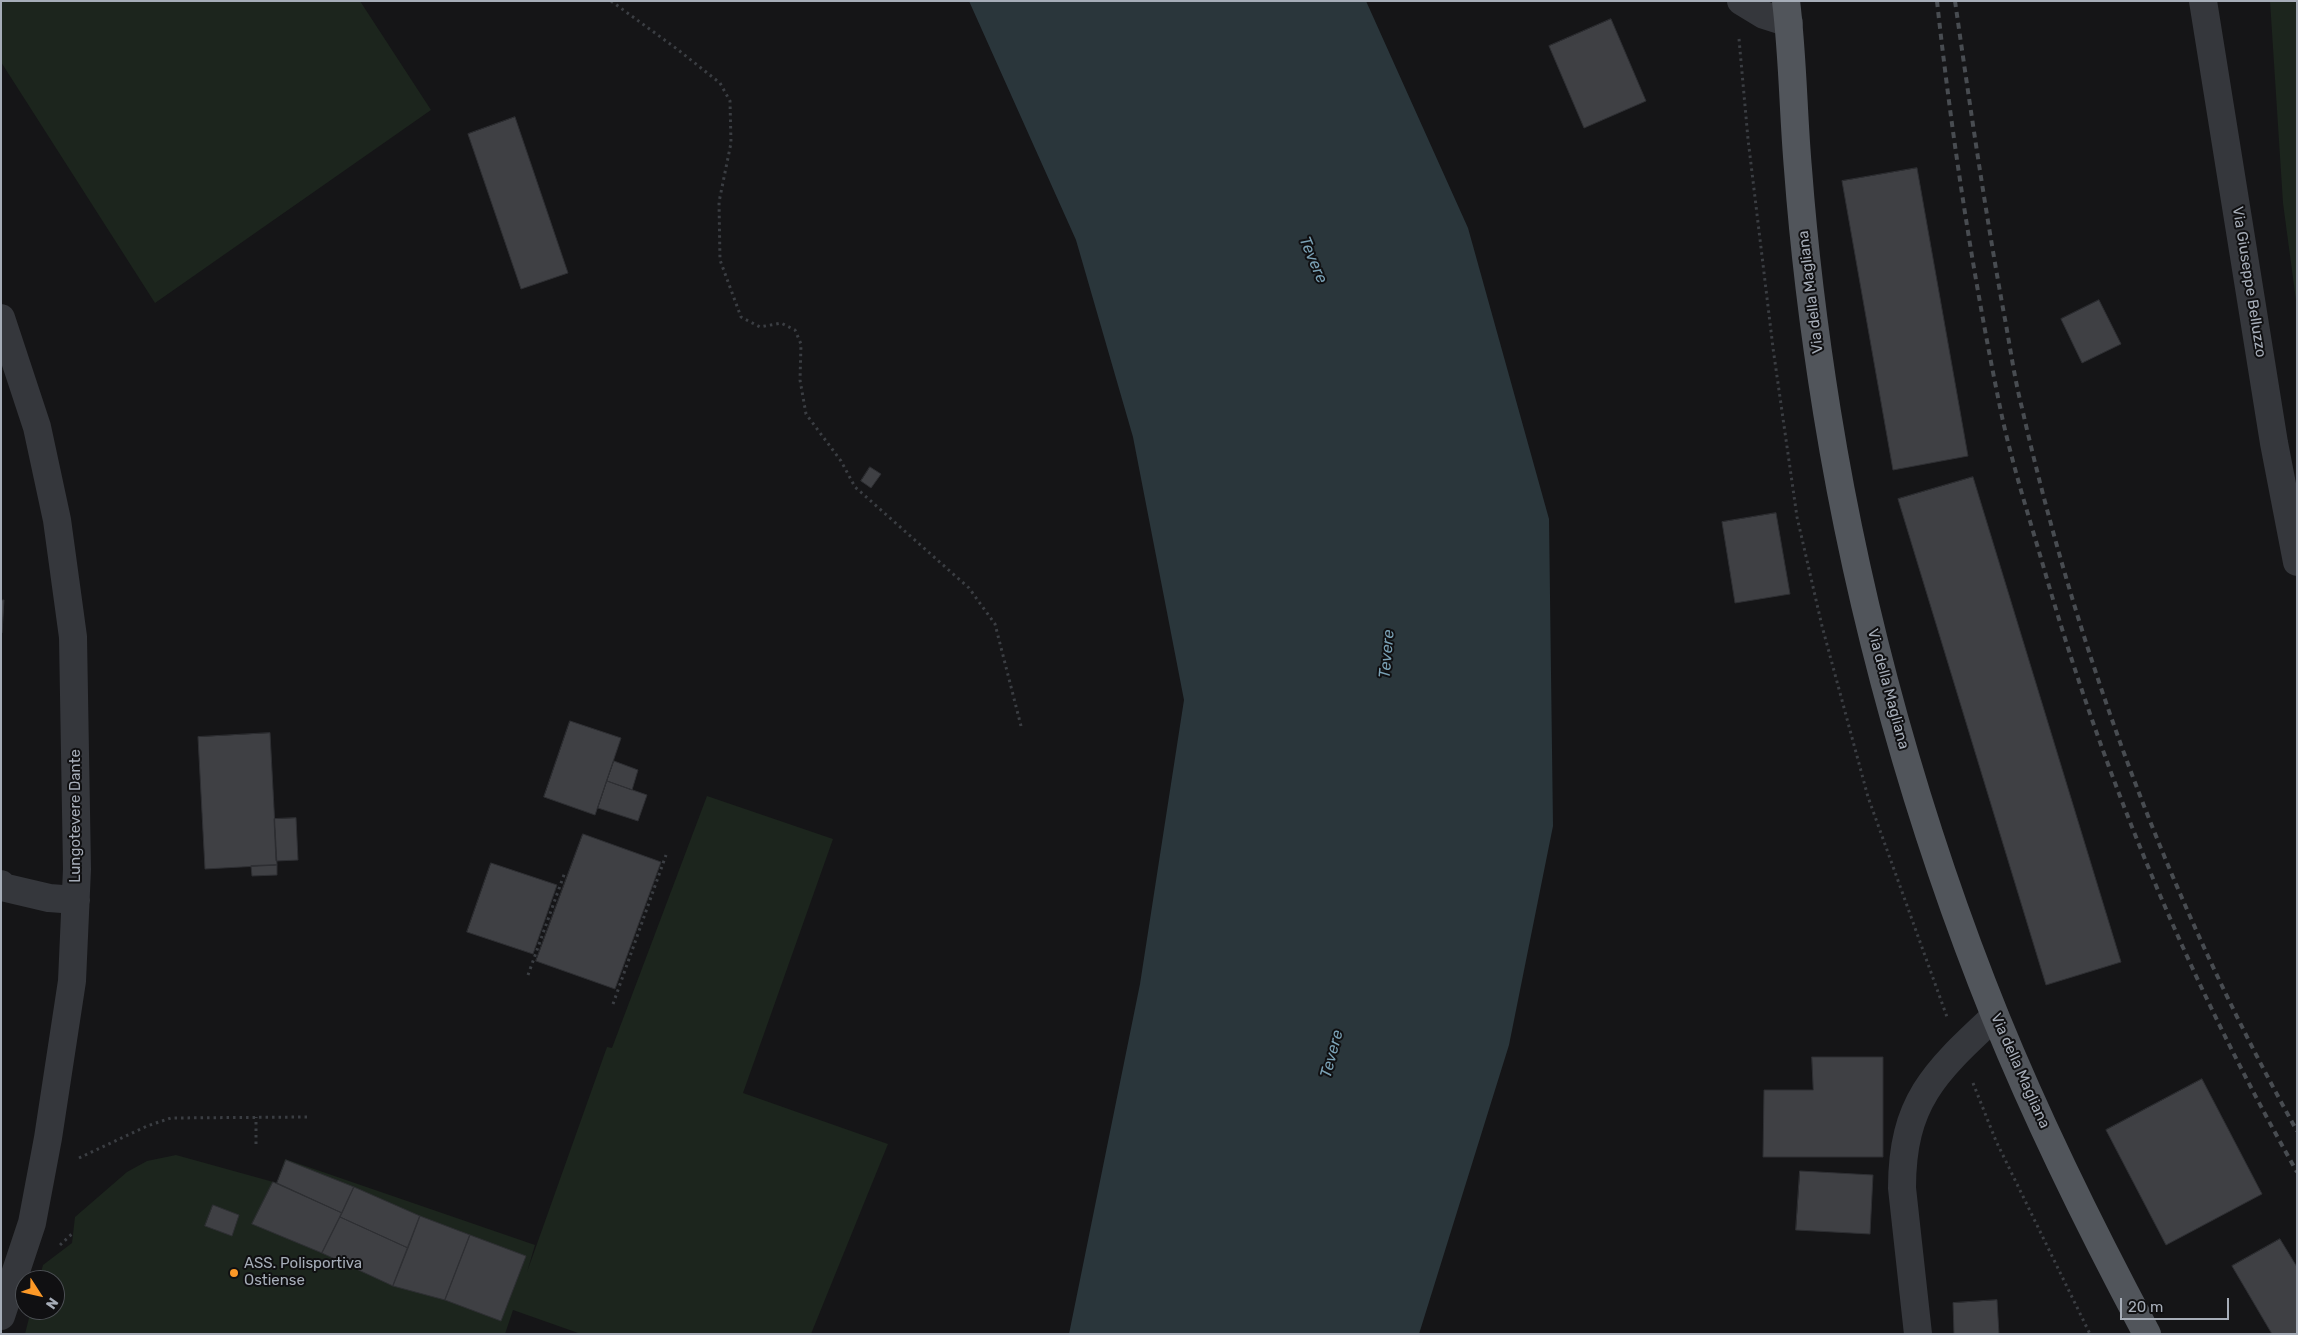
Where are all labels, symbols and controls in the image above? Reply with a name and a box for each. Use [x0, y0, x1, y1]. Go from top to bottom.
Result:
street label: Via Giuseppe Belluzzo [2228, 205, 2270, 359]
street label: Via della Magliana [1795, 229, 1827, 355]
water label: Tevere [1295, 234, 1331, 286]
street label: Via della Magliana [1863, 627, 1913, 751]
water label: Tevere [1375, 629, 1399, 679]
street label: Lungotevere Dante [67, 749, 85, 883]
street label: Via della Magliana [1987, 1011, 2053, 1131]
water label: Tevere [1316, 1028, 1348, 1080]
place label: ASS. Polisportiva Ostiense [244, 1255, 362, 1290]
marker: ASS. Polisportiva Ostiense [228, 1267, 240, 1279]
north arrow [15, 1270, 65, 1320]
scale bar [2123, 1288, 2232, 1320]
text: N [42, 1294, 62, 1312]
text: 20 m [2128, 1298, 2163, 1316]

